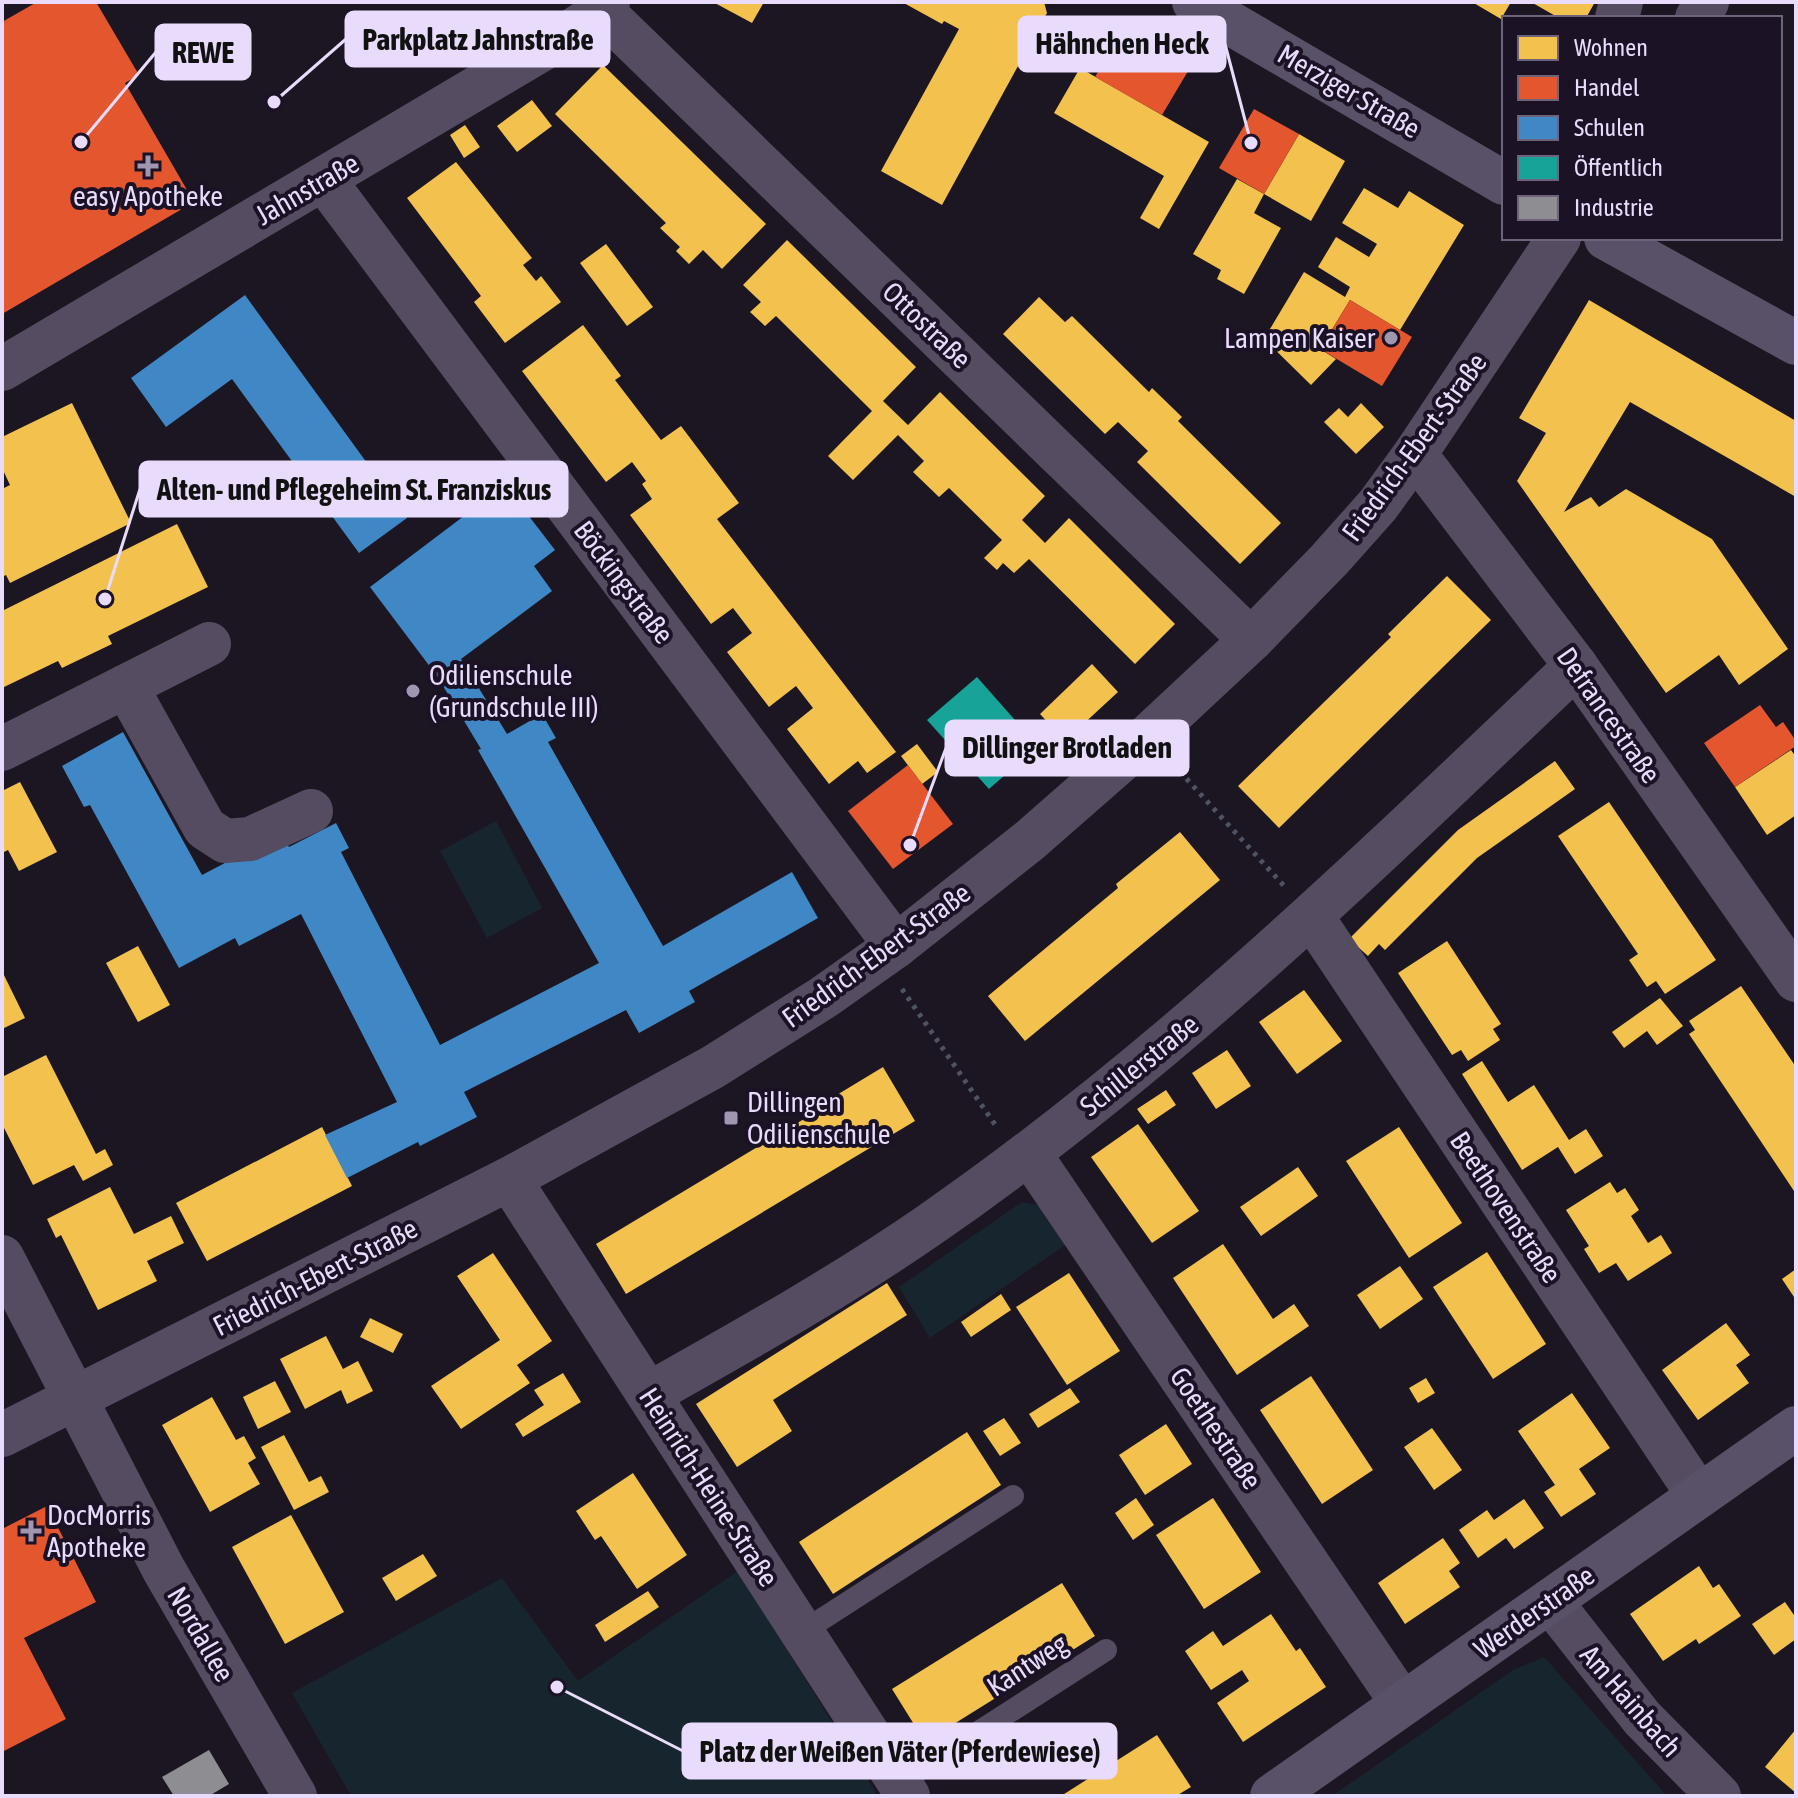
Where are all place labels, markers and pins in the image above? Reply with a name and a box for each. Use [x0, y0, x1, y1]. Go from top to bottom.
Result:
callout: Parkplatz Jahnstraße [346, 12, 609, 66]
callout: Hähnchen Heck [1019, 17, 1225, 71]
callout: REWE [156, 25, 250, 79]
marker: easy Apotheke [139, 157, 157, 175]
place label: easy Apotheke [73, 180, 223, 212]
place label: Lampen Kaiser [1224, 322, 1376, 354]
marker: Lampen Kaiser [1382, 329, 1400, 347]
callout: Alten- und Pflegeheim St. Franziskus [140, 462, 567, 516]
place label: Odilienschule (Grundschule III) [429, 659, 598, 723]
marker: Odilienschule (Grundschule III) [404, 682, 422, 700]
callout: Dillinger Brotladen [946, 721, 1188, 775]
place label: Dillingen Odilienschule [747, 1086, 890, 1150]
marker: Dillingen Odilienschule [722, 1109, 740, 1127]
place label: DocMorris Apotheke [47, 1499, 151, 1563]
marker: DocMorris Apotheke [22, 1522, 40, 1540]
callout: Platz der Weißen Väter (Pferdewiese) [683, 1724, 1116, 1778]

